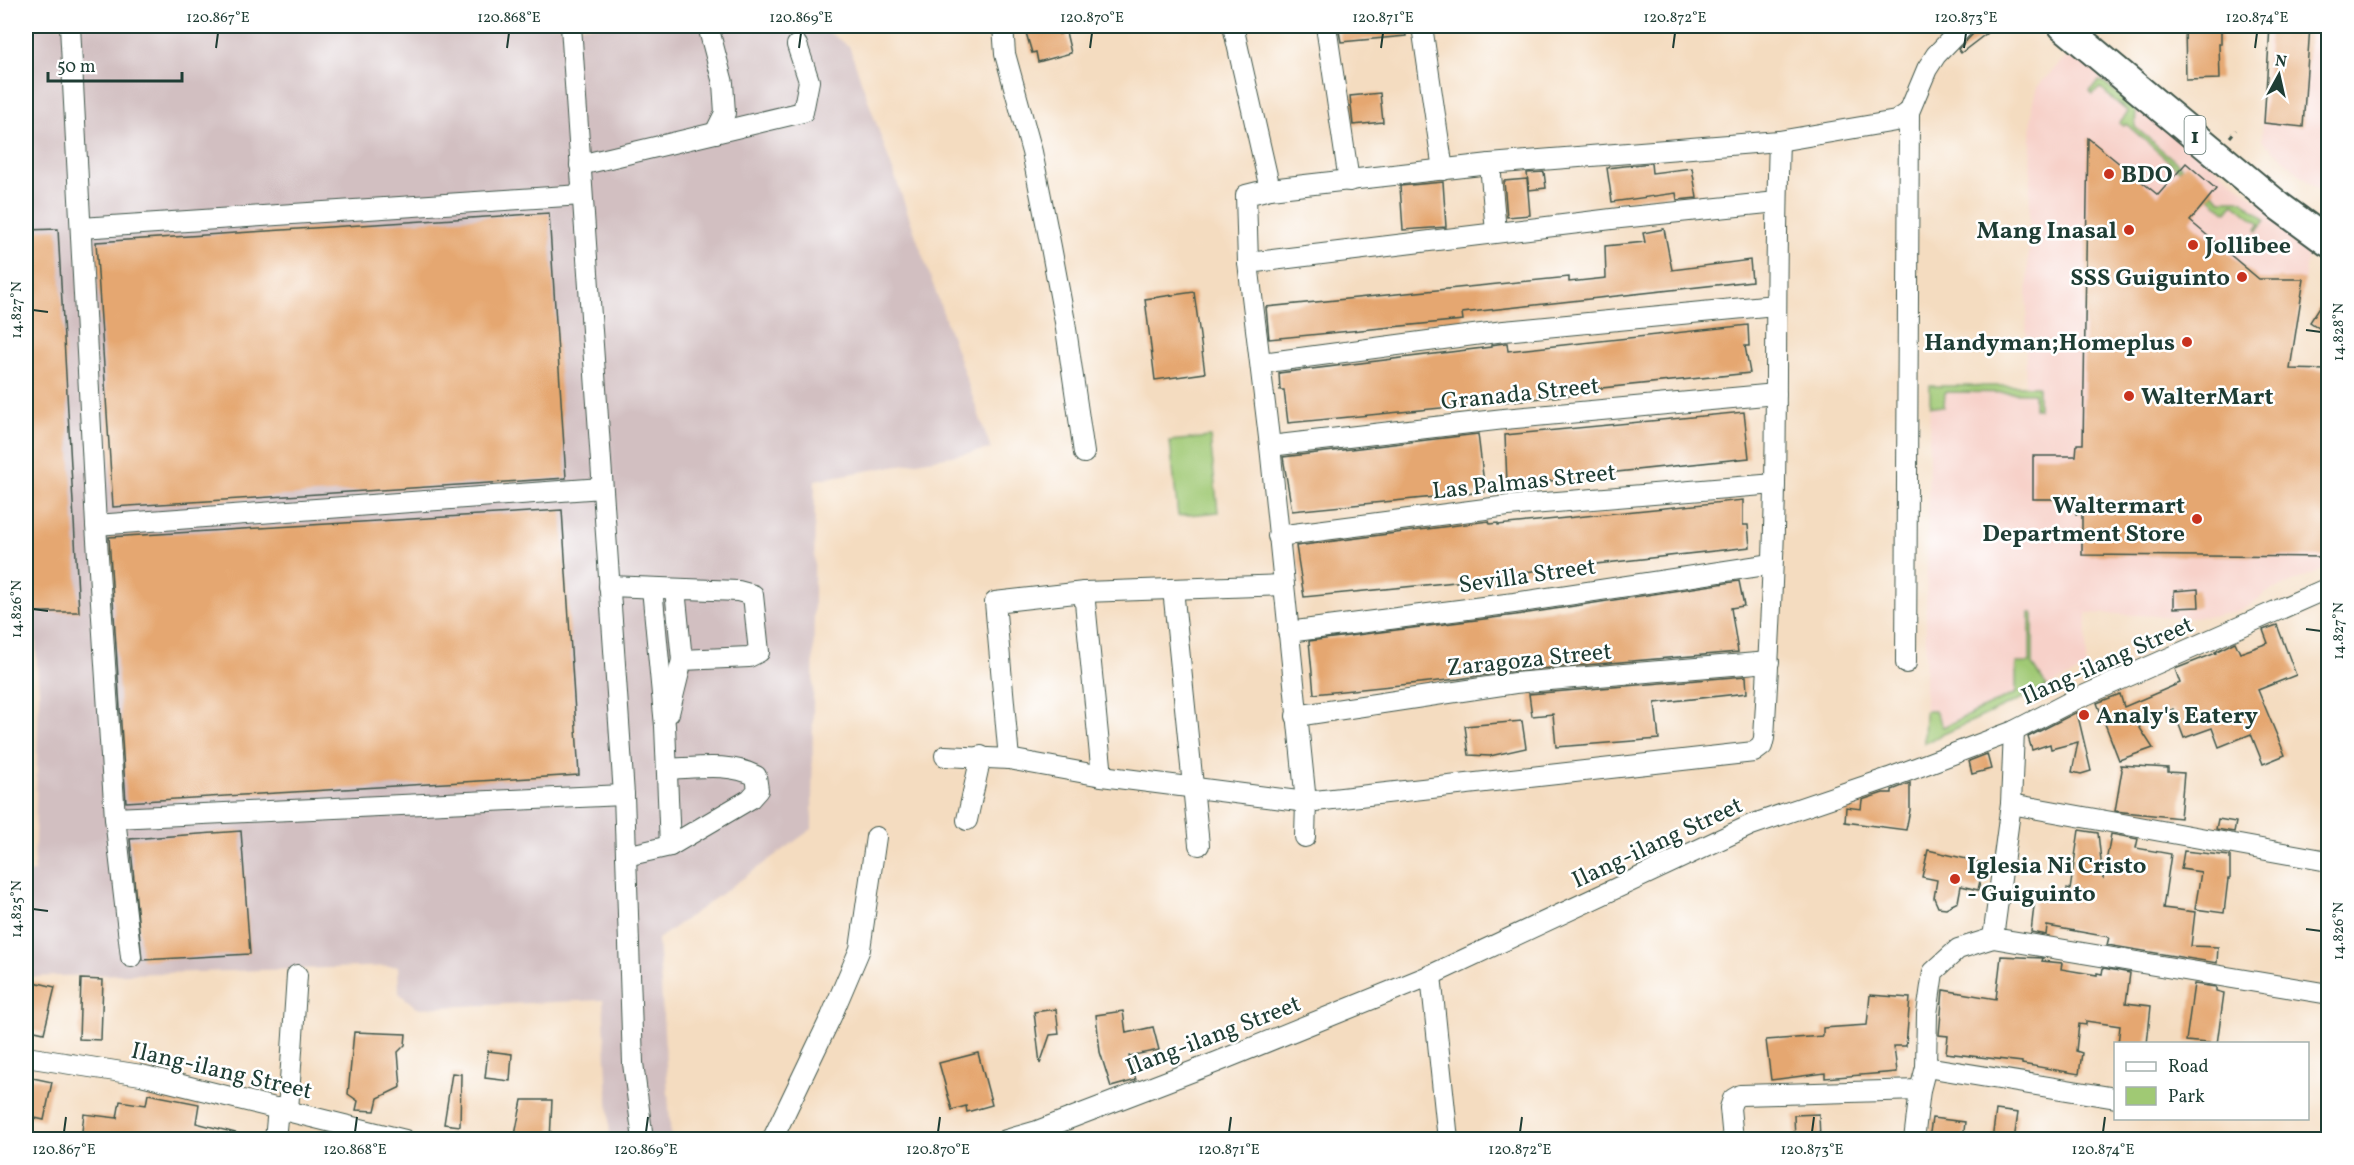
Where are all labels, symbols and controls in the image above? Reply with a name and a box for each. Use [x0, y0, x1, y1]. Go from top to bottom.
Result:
text: 120.867°E [186, 8, 250, 29]
text: 120.868°E [477, 8, 541, 29]
text: 120.869°E [769, 8, 833, 29]
text: 120.870°E [1060, 8, 1124, 29]
text: 120.871°E [1352, 8, 1414, 29]
text: 120.872°E [1643, 8, 1707, 29]
text: 120.873°E [1934, 8, 1998, 29]
text: 120.874°E [2226, 8, 2288, 29]
scale bar [48, 45, 182, 83]
north arrow [2249, 45, 2309, 105]
text: N [2274, 50, 2288, 74]
text: 50 m [57, 55, 96, 80]
road number: 1 [2184, 116, 2206, 154]
place label: BDO [2121, 159, 2173, 193]
marker: BDO [2102, 167, 2116, 181]
place label: Mang Inasal [1976, 215, 2117, 249]
marker: Mang Inasal [2122, 223, 2136, 237]
place label: Jollibee [2204, 230, 2291, 264]
marker: Jollibee [2186, 238, 2200, 252]
place label: SSS Guiguinto [2070, 262, 2230, 296]
marker: SSS Guiguinto [2235, 270, 2249, 284]
text: 14.827°N [7, 281, 28, 339]
text: 14.828°N [2329, 303, 2350, 361]
place label: Handyman;Homeplus [1924, 327, 2175, 361]
marker: Handyman;Homeplus [2180, 335, 2194, 349]
street label: Granada Street [1439, 370, 1601, 420]
place label: WalterMart [2141, 381, 2274, 415]
marker: WalterMart [2122, 389, 2136, 403]
street label: Las Palmas Street [1431, 456, 1618, 510]
place label: Waltermart Department Store [1982, 490, 2185, 552]
marker: Waltermart Department Store [2190, 512, 2204, 526]
street label: Sevilla Street [1456, 551, 1598, 603]
text: 14.826°N [7, 580, 28, 638]
text: 14.827°N [2329, 602, 2350, 660]
street label: Ilang-ilang Street [2016, 609, 2199, 715]
street label: Zaragoza Street [1445, 635, 1613, 687]
place label: Analy's Eatery [2096, 700, 2258, 734]
marker: Analy's Eatery [2077, 708, 2091, 722]
street label: Ilang-ilang Street [1567, 789, 1749, 898]
place label: Iglesia Ni Cristo - Guiguinto [1967, 850, 2146, 912]
marker: Iglesia Ni Cristo - Guiguinto [1948, 872, 1962, 886]
text: 14.825°N [7, 880, 28, 938]
text: 14.826°N [2329, 902, 2350, 960]
street label: Ilang-ilang Street [1121, 988, 1306, 1086]
street label: Ilang-ilang Street [128, 1035, 315, 1109]
legend [2114, 1042, 2309, 1120]
text: Road [2168, 1055, 2209, 1080]
text: Park [2168, 1085, 2205, 1110]
text: 120.867°E [32, 1140, 96, 1161]
text: 120.868°E [323, 1140, 387, 1161]
text: 120.869°E [614, 1140, 678, 1161]
text: 120.870°E [906, 1140, 970, 1161]
text: 120.871°E [1198, 1140, 1260, 1161]
text: 120.872°E [1488, 1140, 1552, 1161]
text: 120.873°E [1780, 1140, 1844, 1161]
text: 120.874°E [2072, 1140, 2134, 1161]

